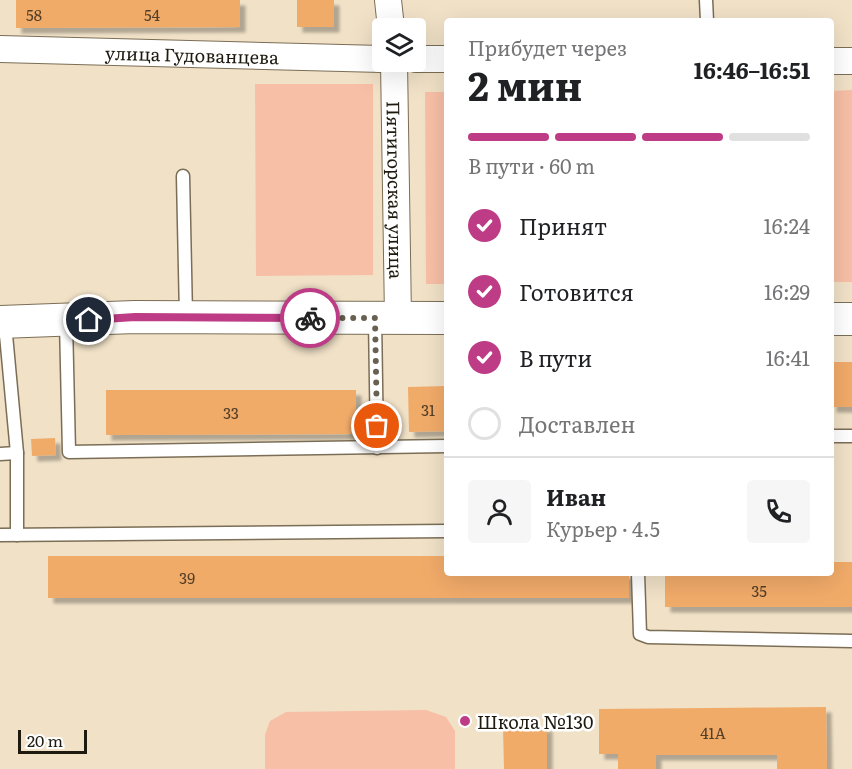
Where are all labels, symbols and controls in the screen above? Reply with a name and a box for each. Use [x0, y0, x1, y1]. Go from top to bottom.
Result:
house number: 58 [26, 3, 42, 26]
house number: 54 [144, 3, 160, 26]
map controls [372, 18, 426, 72]
button: layers [372, 18, 426, 72]
text: Прибудет через [468, 32, 627, 62]
street label: улица Гудованцева [105, 38, 279, 70]
text: 16:46–16:51 [694, 53, 810, 86]
text: 2 мин [468, 55, 582, 113]
street label: Пятигорская улица [381, 101, 411, 280]
text: В пути · 60 m [468, 150, 595, 180]
icon: check [468, 209, 501, 242]
text: Принят [519, 209, 607, 242]
text: 16:24 [764, 210, 810, 240]
icon: check [468, 275, 501, 308]
text: Готовится [519, 275, 634, 308]
text: 16:29 [764, 276, 810, 306]
courier [280, 288, 340, 348]
pin [63, 294, 114, 345]
icon: bike [294, 302, 327, 335]
icon: home [72, 303, 105, 336]
icon: check [468, 341, 501, 374]
text: В пути [519, 341, 592, 374]
text: 16:41 [766, 342, 810, 372]
house number: 31 [421, 398, 435, 421]
pin [351, 400, 402, 451]
house number: 33 [223, 401, 239, 424]
text: Доставлен [519, 407, 636, 440]
icon: bag [360, 409, 393, 442]
button: person [468, 480, 531, 543]
text: Иван [546, 480, 606, 513]
button: phone [747, 480, 810, 543]
text: Курьер · 4.5 [546, 513, 660, 543]
house number: 39 [179, 566, 195, 589]
house number: 35 [751, 579, 767, 602]
place label: Школа №130 [477, 708, 593, 735]
marker: Школа №130 [458, 714, 472, 728]
house number: 41А [700, 721, 726, 744]
scale bar [18, 727, 87, 754]
text: 20 m [27, 728, 63, 752]

